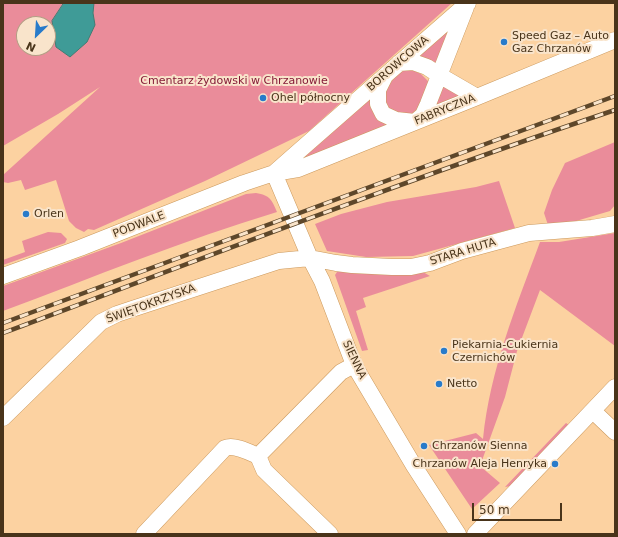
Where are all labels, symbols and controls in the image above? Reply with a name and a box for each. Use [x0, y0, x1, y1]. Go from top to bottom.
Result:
north arrow [16, 16, 56, 56]
place label: Speed Gaz – Auto Gaz Chrzanów [512, 29, 609, 55]
street label: BOROWCOWA [364, 34, 432, 94]
marker: Speed Gaz – Auto Gaz Chrzanów [499, 37, 509, 47]
text: N [24, 39, 38, 54]
park label: Cmentarz żydowski w Chrzanowie [140, 74, 328, 88]
place label: Ohel północny [271, 91, 350, 105]
street label: FABRYCZNA [413, 92, 477, 128]
marker: Ohel północny [258, 93, 268, 103]
place label: Orlen [34, 207, 64, 221]
marker: Orlen [21, 209, 31, 219]
street label: PODWALE [111, 209, 167, 241]
street label: STARA HUTA [428, 236, 498, 268]
street label: ŚWIĘTOKRZYSKA [105, 282, 197, 326]
place label: Piekarnia-Cukiernia Czernichów [452, 338, 558, 364]
street label: SIENNA [339, 339, 369, 381]
marker: Piekarnia-Cukiernia Czernichów [439, 346, 449, 356]
place label: Netto [447, 377, 477, 391]
marker: Netto [434, 379, 444, 389]
place label: Chrzanów Sienna [432, 439, 527, 453]
marker: Chrzanów Sienna [419, 441, 429, 451]
place label: Chrzanów Aleja Henryka [413, 457, 547, 471]
marker: Chrzanów Aleja Henryka [550, 459, 560, 469]
scale bar [474, 495, 564, 521]
text: 50 m [479, 503, 510, 517]

